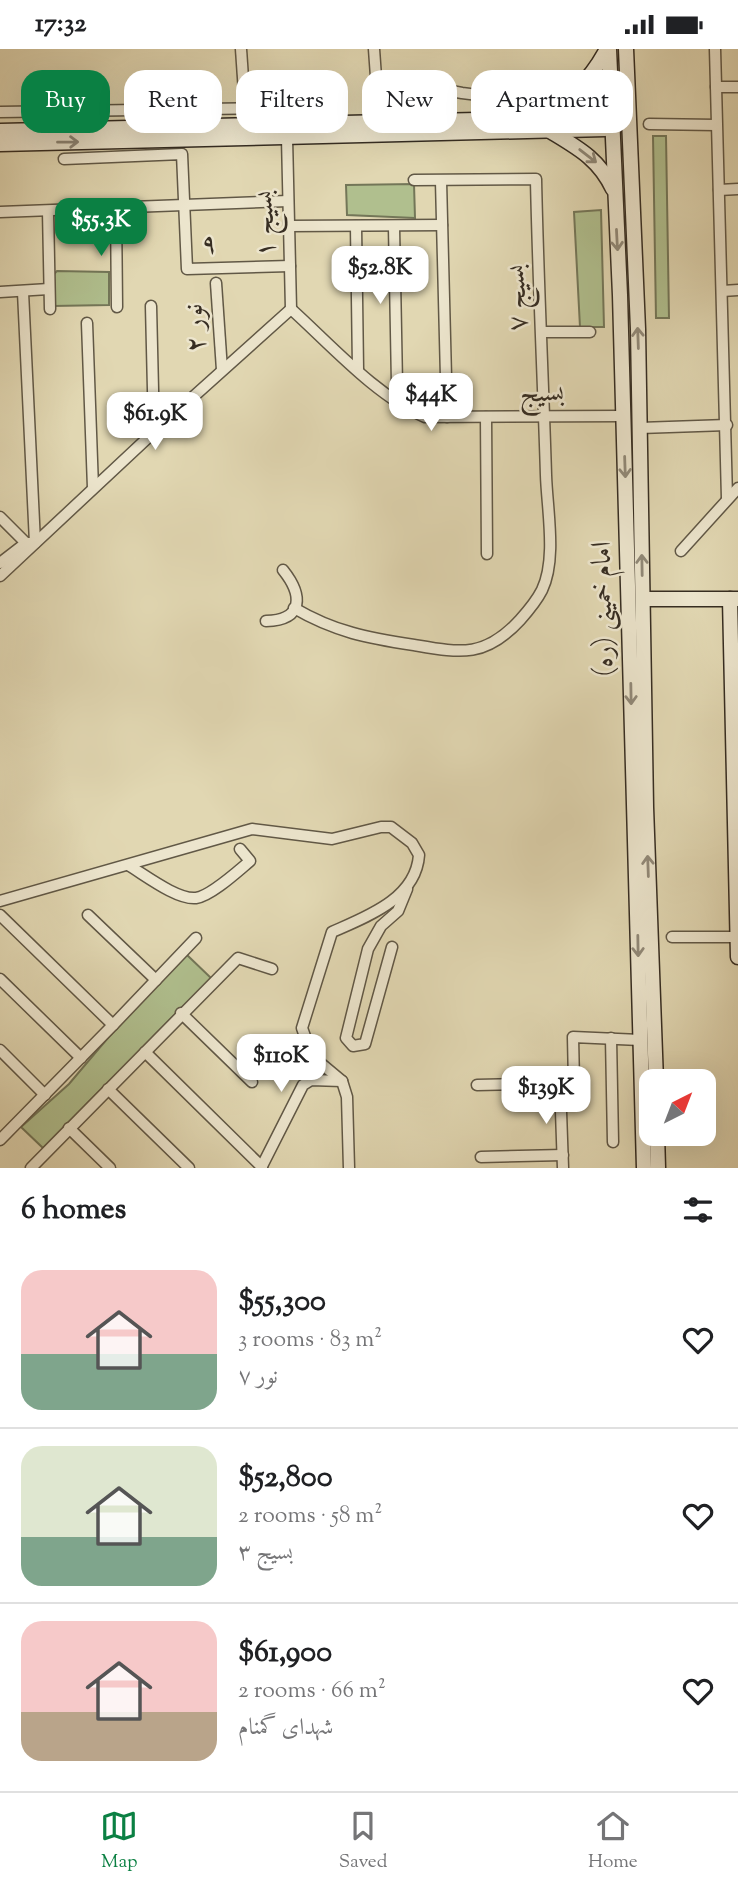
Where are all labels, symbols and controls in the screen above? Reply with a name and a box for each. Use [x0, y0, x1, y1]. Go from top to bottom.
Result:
text: 17:32 [35, 6, 86, 43]
chip: Buy [21, 70, 110, 133]
chip: Rent [124, 70, 222, 133]
chip: Filters [236, 70, 348, 133]
chip: New [362, 70, 457, 133]
chip: Apartment [471, 70, 633, 133]
one-way arrow [56, 135, 79, 148]
one-way arrow [578, 148, 597, 163]
street label: بسیج ۱ [245, 190, 289, 258]
pin: $55.3K [44, 199, 158, 258]
text: $55.3K [71, 204, 131, 237]
street label: ۹ [200, 225, 218, 265]
one-way arrow [611, 228, 624, 251]
pin: $52.8K [323, 247, 437, 306]
text: $52.8K [348, 252, 412, 285]
street label: بسیج ۷ [497, 264, 541, 332]
street label: نور ۲ [174, 302, 218, 354]
one-way arrow [631, 327, 645, 350]
pin: $44K [390, 373, 472, 433]
street label: بسیج [519, 374, 565, 416]
text: $44K [405, 379, 457, 412]
pin: $61.9K [98, 393, 212, 452]
text: $61.9K [123, 398, 187, 431]
one-way arrow [618, 455, 631, 478]
street label: امام خمینی (ره) [583, 541, 627, 677]
one-way arrow [636, 554, 649, 577]
one-way arrow [624, 683, 638, 706]
one-way arrow [641, 855, 654, 878]
one-way arrow [632, 934, 645, 957]
pin: $110K [232, 1035, 330, 1094]
text: $110K [253, 1040, 309, 1073]
pin: $139K [497, 1067, 595, 1126]
north arrow [639, 1069, 716, 1146]
map controls [639, 1069, 716, 1146]
text: $139K [518, 1072, 575, 1105]
text: 6 homes [21, 1189, 126, 1232]
icon: filters [679, 1191, 717, 1229]
text: $55,300 [238, 1281, 326, 1324]
icon: home [77, 1298, 161, 1382]
icon: heart [679, 1321, 717, 1359]
text: 3 rooms · 83 m² [238, 1324, 382, 1357]
text: نور ۷ [238, 1361, 278, 1394]
text: $52,800 [238, 1457, 333, 1500]
icon: home [77, 1474, 161, 1558]
icon: heart [679, 1497, 717, 1535]
text: 2 rooms · 58 m² [238, 1500, 382, 1533]
text: بسیج ۳ [238, 1537, 293, 1570]
text: $61,900 [238, 1632, 332, 1675]
icon: home [77, 1649, 161, 1733]
icon: heart [679, 1672, 717, 1710]
text: 2 rooms · 66 m² [238, 1675, 386, 1708]
text: شهدای گمنام [238, 1712, 333, 1745]
tab: Map [100, 1807, 138, 1876]
tab: Saved [339, 1807, 387, 1876]
tab: Home [588, 1807, 638, 1876]

